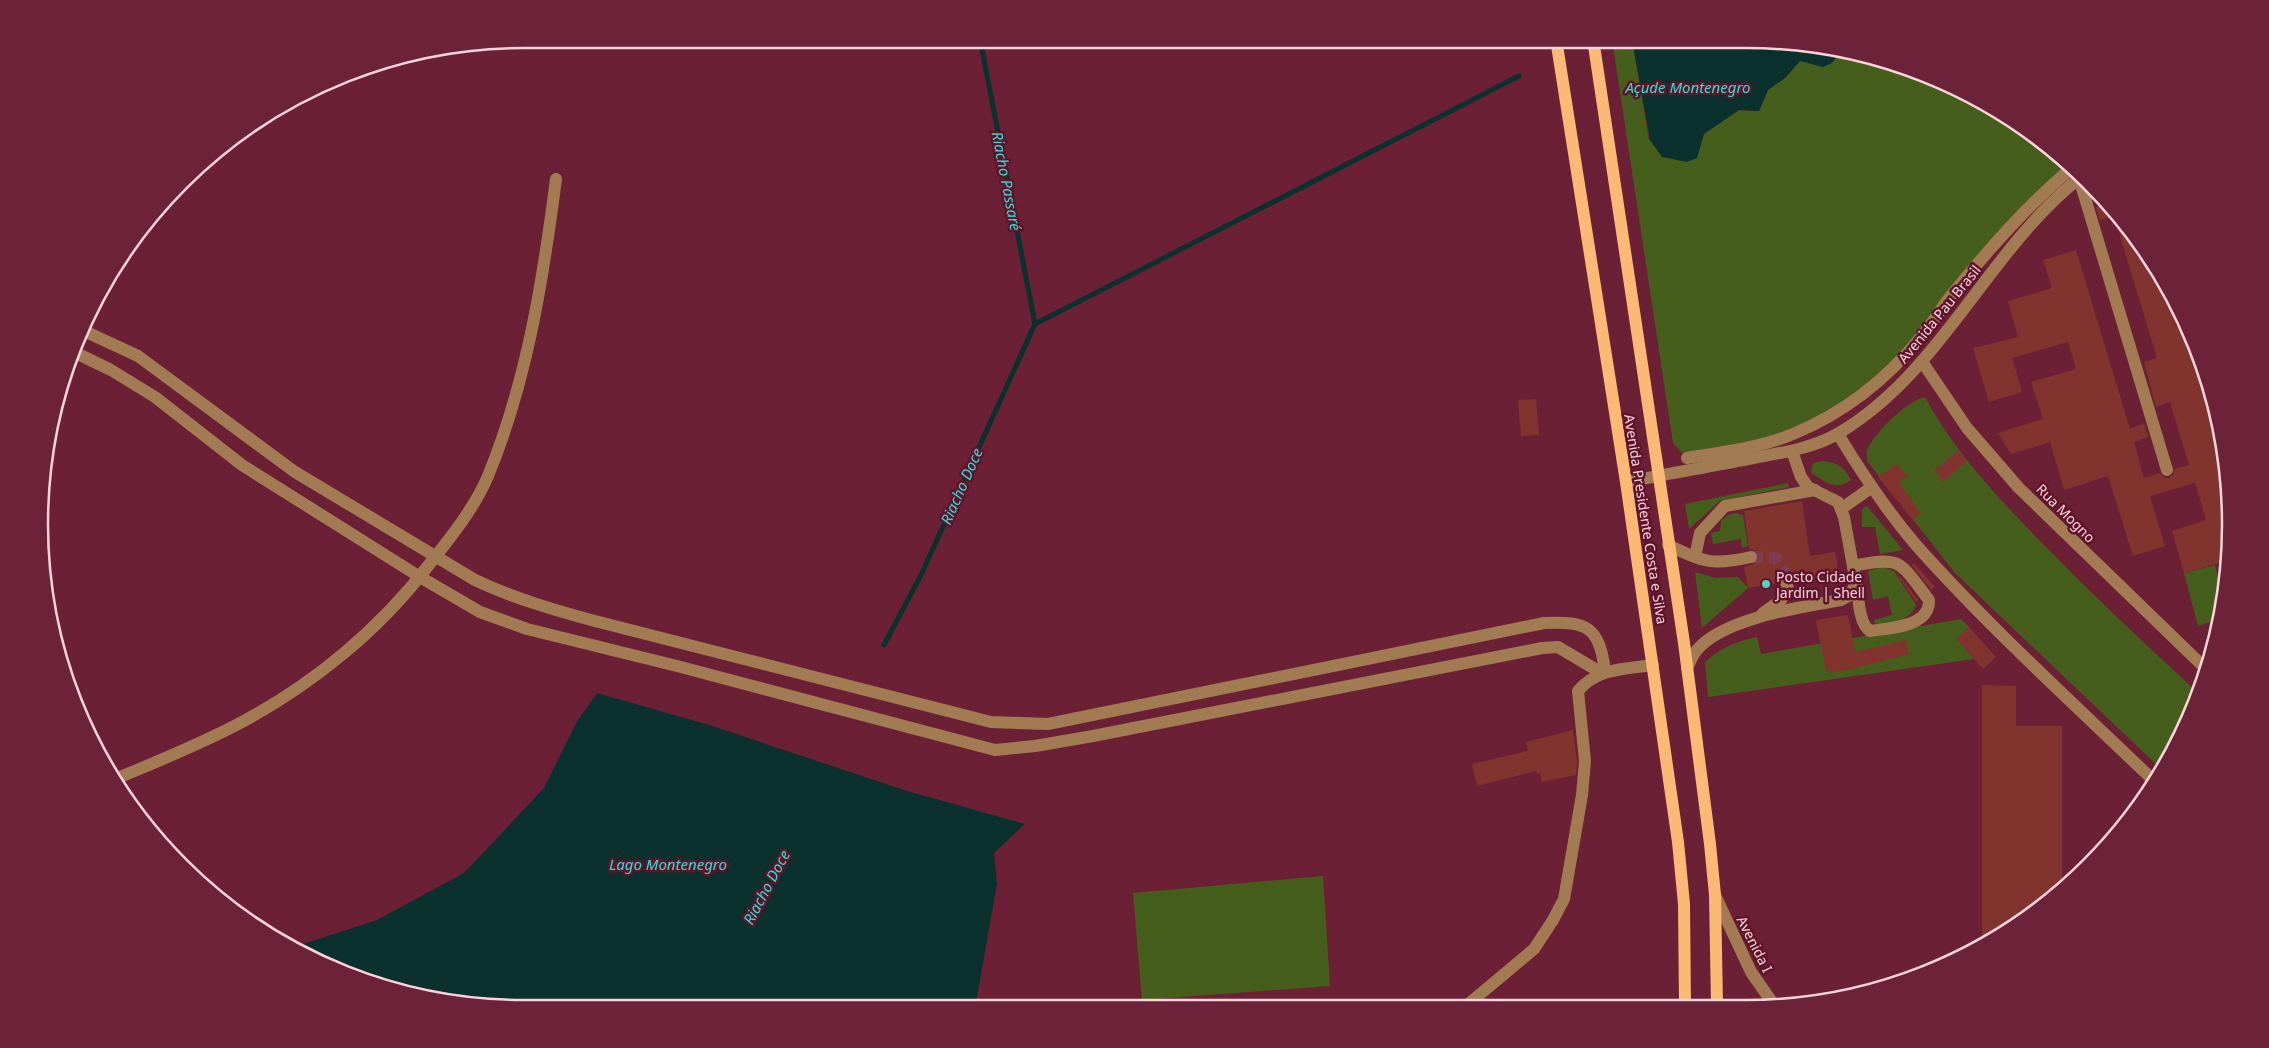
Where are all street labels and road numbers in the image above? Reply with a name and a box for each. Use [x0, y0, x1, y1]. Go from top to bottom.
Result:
street label: Avenida Pau Brasil [1893, 261, 1985, 367]
street label: Avenida Presidente Costa e Silva [1620, 413, 1672, 625]
street label: Rua Mogno [2032, 479, 2100, 547]
street label: Avenida I [1733, 912, 1777, 976]

